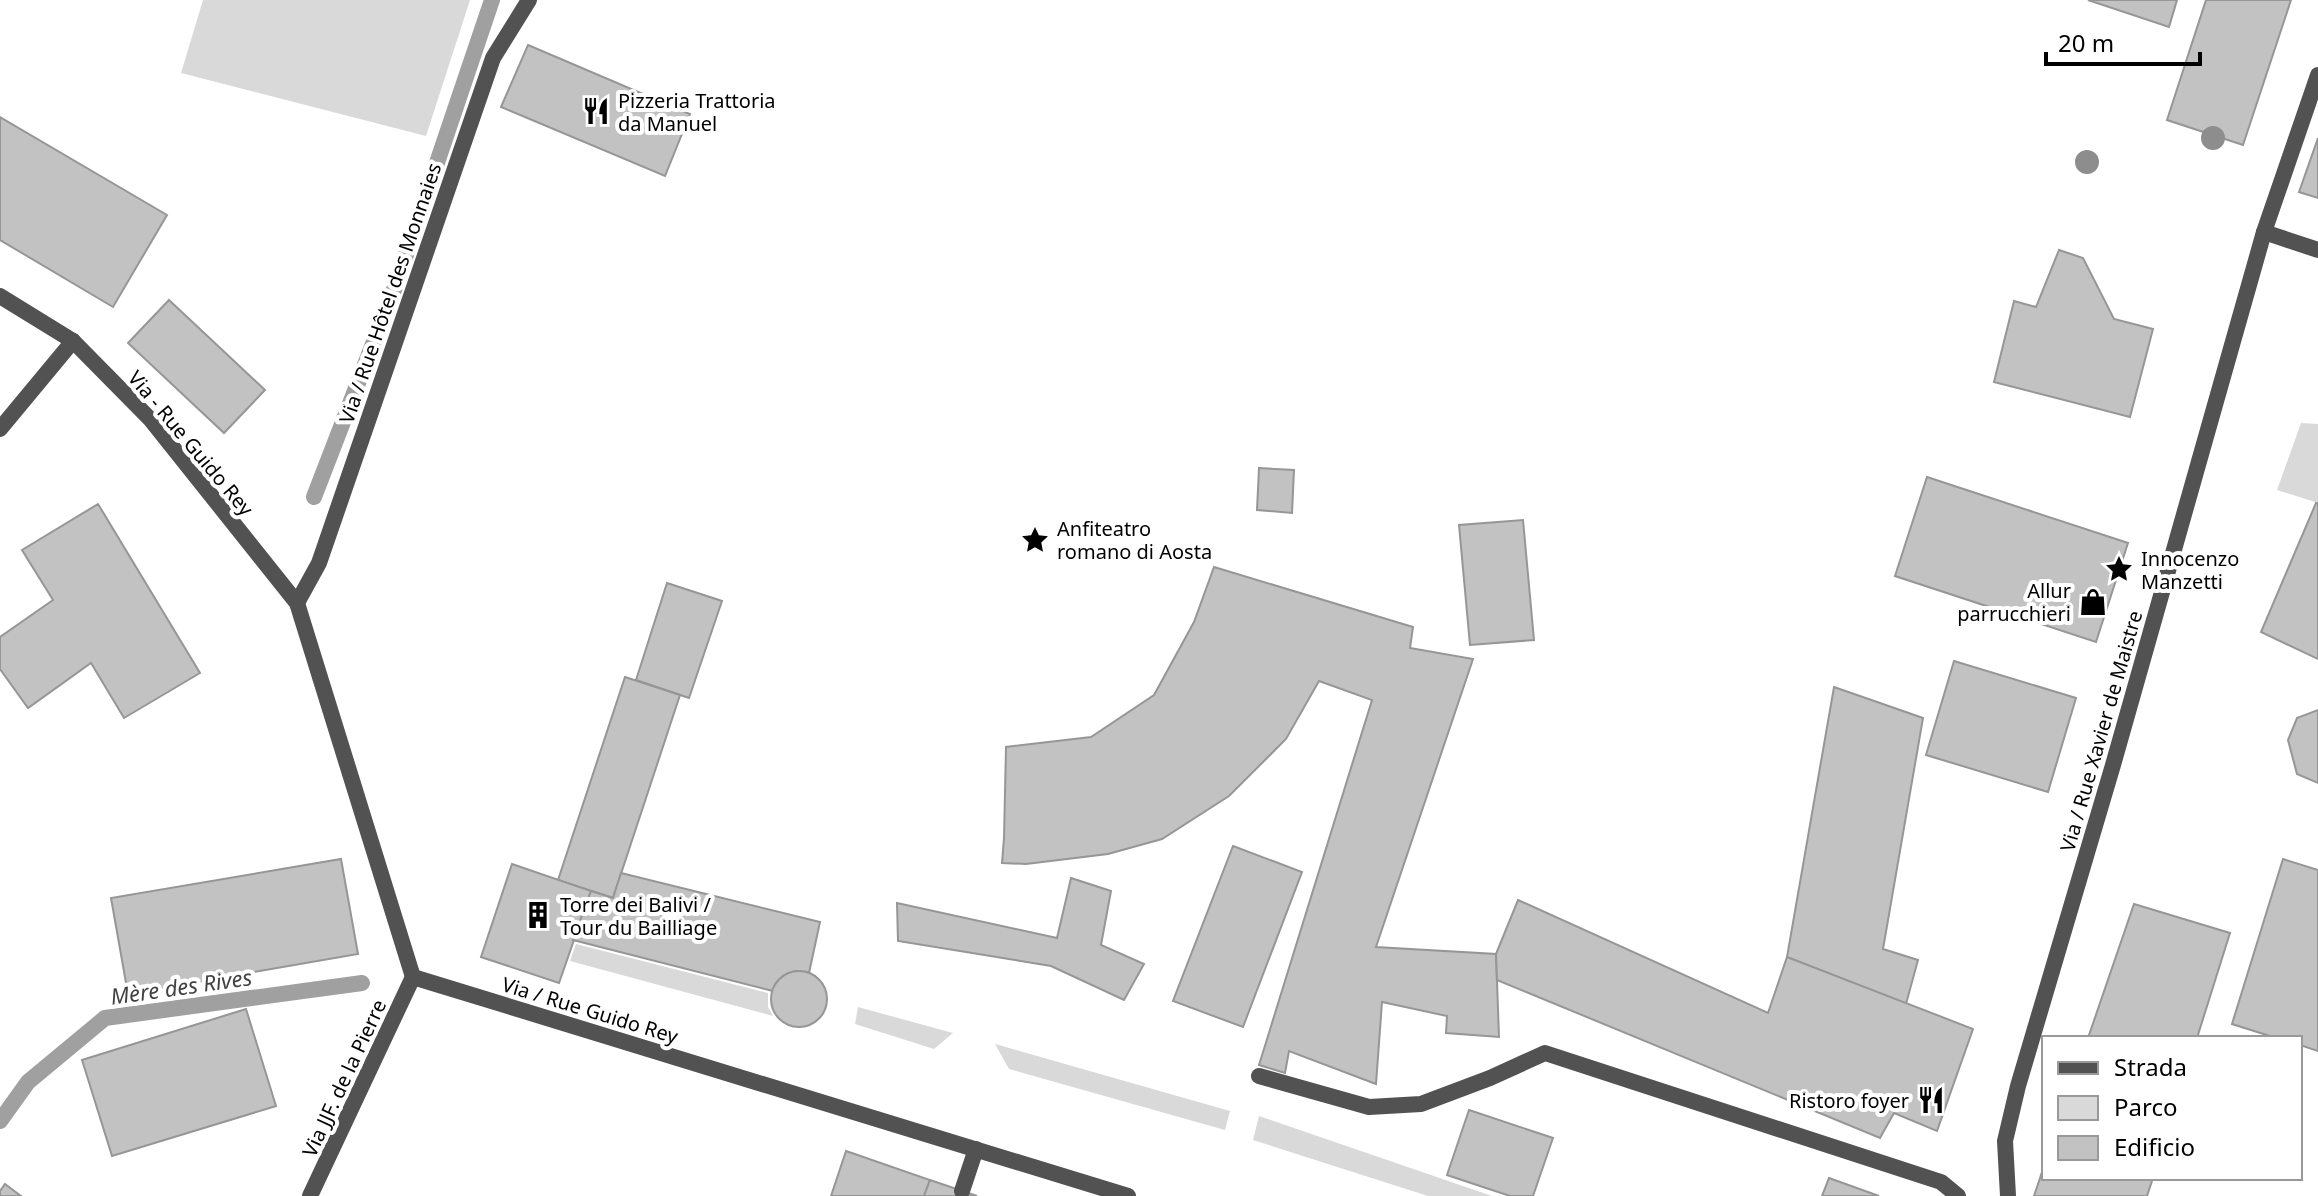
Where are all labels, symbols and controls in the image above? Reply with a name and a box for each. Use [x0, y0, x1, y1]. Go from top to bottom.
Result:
scale bar [2046, 16, 2200, 66]
text: 20 m [2058, 26, 2114, 59]
place label: Pizzeria Trattoria da Manuel [618, 87, 776, 137]
restaurant icon: Pizzeria Trattoria da Manuel [581, 96, 611, 126]
street label: Via / Rue Hôtel des Monnaies [333, 159, 447, 427]
street label: Via - Rue Guido Rey [122, 365, 260, 522]
place label: Anfiteatro romano di Aosta [1057, 515, 1212, 565]
place icon: Anfiteatro romano di Aosta [1020, 525, 1050, 555]
place label: Innocenzo Manzetti [2141, 545, 2239, 595]
place icon: Innocenzo Manzetti [2104, 554, 2134, 584]
place label: Allur parrucchieri [1957, 577, 2071, 627]
shop icon: Allur parrucchieri [2078, 587, 2108, 617]
street label: Via / Rue Xavier de Maistre [2054, 607, 2148, 855]
place label: Torre dei Balivi / Tour du Bailliage [560, 891, 717, 941]
building icon: Torre dei Balivi / Tour du Bailliage [523, 900, 553, 930]
water label: Mère des Rives [108, 961, 254, 1011]
street label: Via / Rue Guido Rey [499, 970, 682, 1050]
street label: Via JJF. de la Pierre [296, 995, 392, 1161]
legend [2042, 1036, 2302, 1180]
text: Strada [2114, 1050, 2187, 1083]
restaurant icon: Ristoro foyer [1916, 1085, 1946, 1115]
place label: Ristoro foyer [1789, 1087, 1909, 1114]
text: Parco [2114, 1090, 2177, 1123]
text: Edificio [2114, 1130, 2195, 1163]

